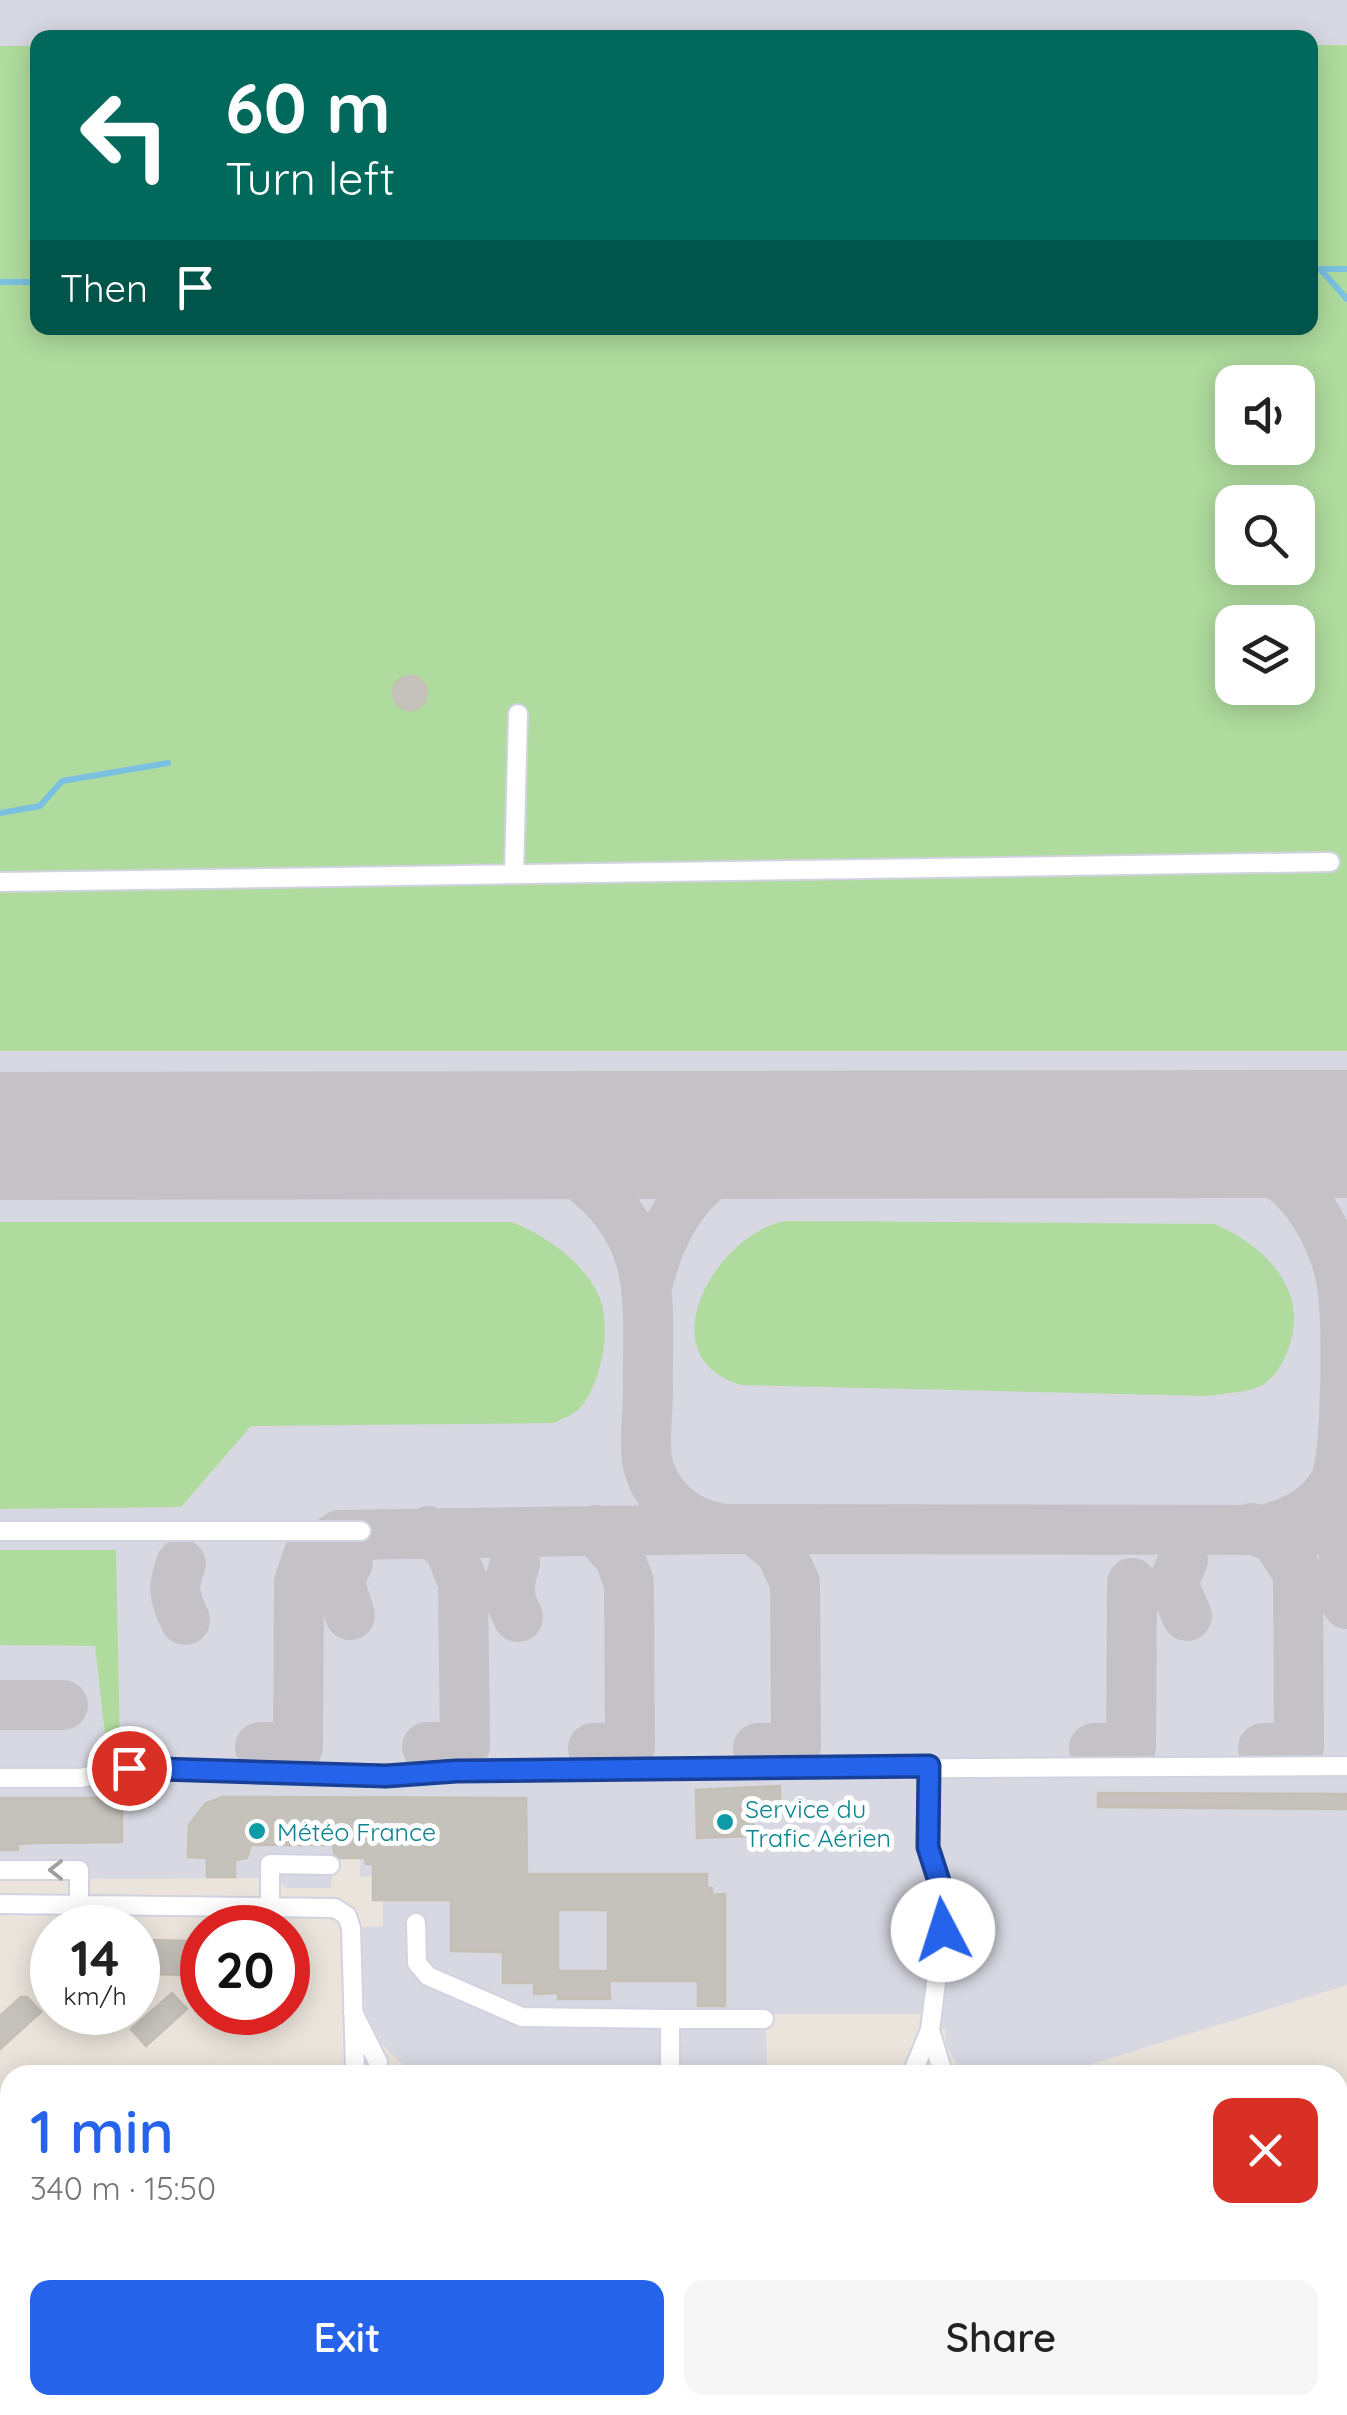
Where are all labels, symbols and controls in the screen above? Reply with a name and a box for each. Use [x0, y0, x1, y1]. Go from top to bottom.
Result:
text: 60 m [225, 63, 391, 151]
icon: left [60, 70, 190, 200]
text: Turn left [225, 150, 395, 206]
icon: arrive [168, 260, 223, 315]
text: Then [60, 264, 148, 312]
map controls [1215, 365, 1315, 705]
button: sound [1215, 365, 1315, 465]
button: search [1215, 485, 1315, 585]
button: layers [1215, 605, 1315, 705]
pin [87, 1726, 172, 1811]
icon: arrive [102, 1741, 157, 1796]
place label: Service du Trafic Aérien [745, 1793, 891, 1853]
marker: Service du Trafic Aérien [714, 1811, 736, 1833]
place label: Météo France [277, 1816, 436, 1847]
marker: Météo France [246, 1820, 268, 1842]
one-way arrow [48, 1859, 64, 1881]
position arrow [891, 1878, 995, 1982]
speed limit sign: 20 [180, 1905, 310, 2035]
text: 14 [71, 1926, 119, 1989]
text: km/h [63, 1980, 127, 2011]
text: 1 min [30, 2093, 174, 2168]
button: close [1213, 2098, 1318, 2203]
text: 340 m · 15:50 [30, 2168, 216, 2208]
button: Exit [30, 2280, 664, 2395]
button: Share [684, 2280, 1318, 2395]

